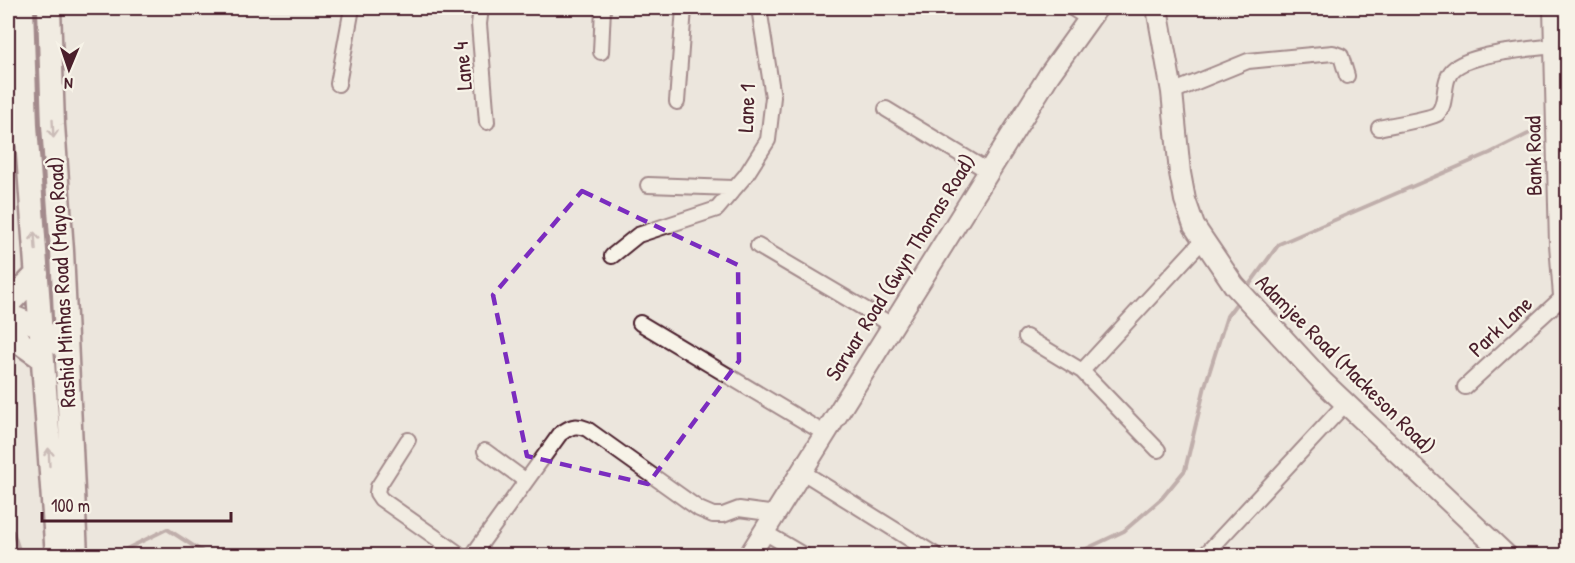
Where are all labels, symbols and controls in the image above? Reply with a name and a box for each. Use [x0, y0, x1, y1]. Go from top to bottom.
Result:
north arrow [39, 39, 99, 99]
street label: Lane 4 [445, 40, 479, 92]
text: N [63, 73, 73, 95]
street label: Lane 1 [730, 83, 762, 133]
street label: Bank Road [1517, 115, 1549, 196]
one-way arrow [48, 118, 59, 138]
street label: Sarwar Road (Gwyn Thomas Road) [818, 148, 982, 386]
street label: Rashid Minhas Road (Mayo Road) [39, 156, 83, 408]
one-way arrow [29, 232, 40, 252]
street label: Adamjee Road (Mackeson Road) [1249, 267, 1443, 461]
street label: Park Lane [1461, 288, 1539, 363]
one-way arrow [44, 447, 55, 467]
scale bar [42, 485, 231, 523]
text: 100 m [51, 493, 90, 518]

